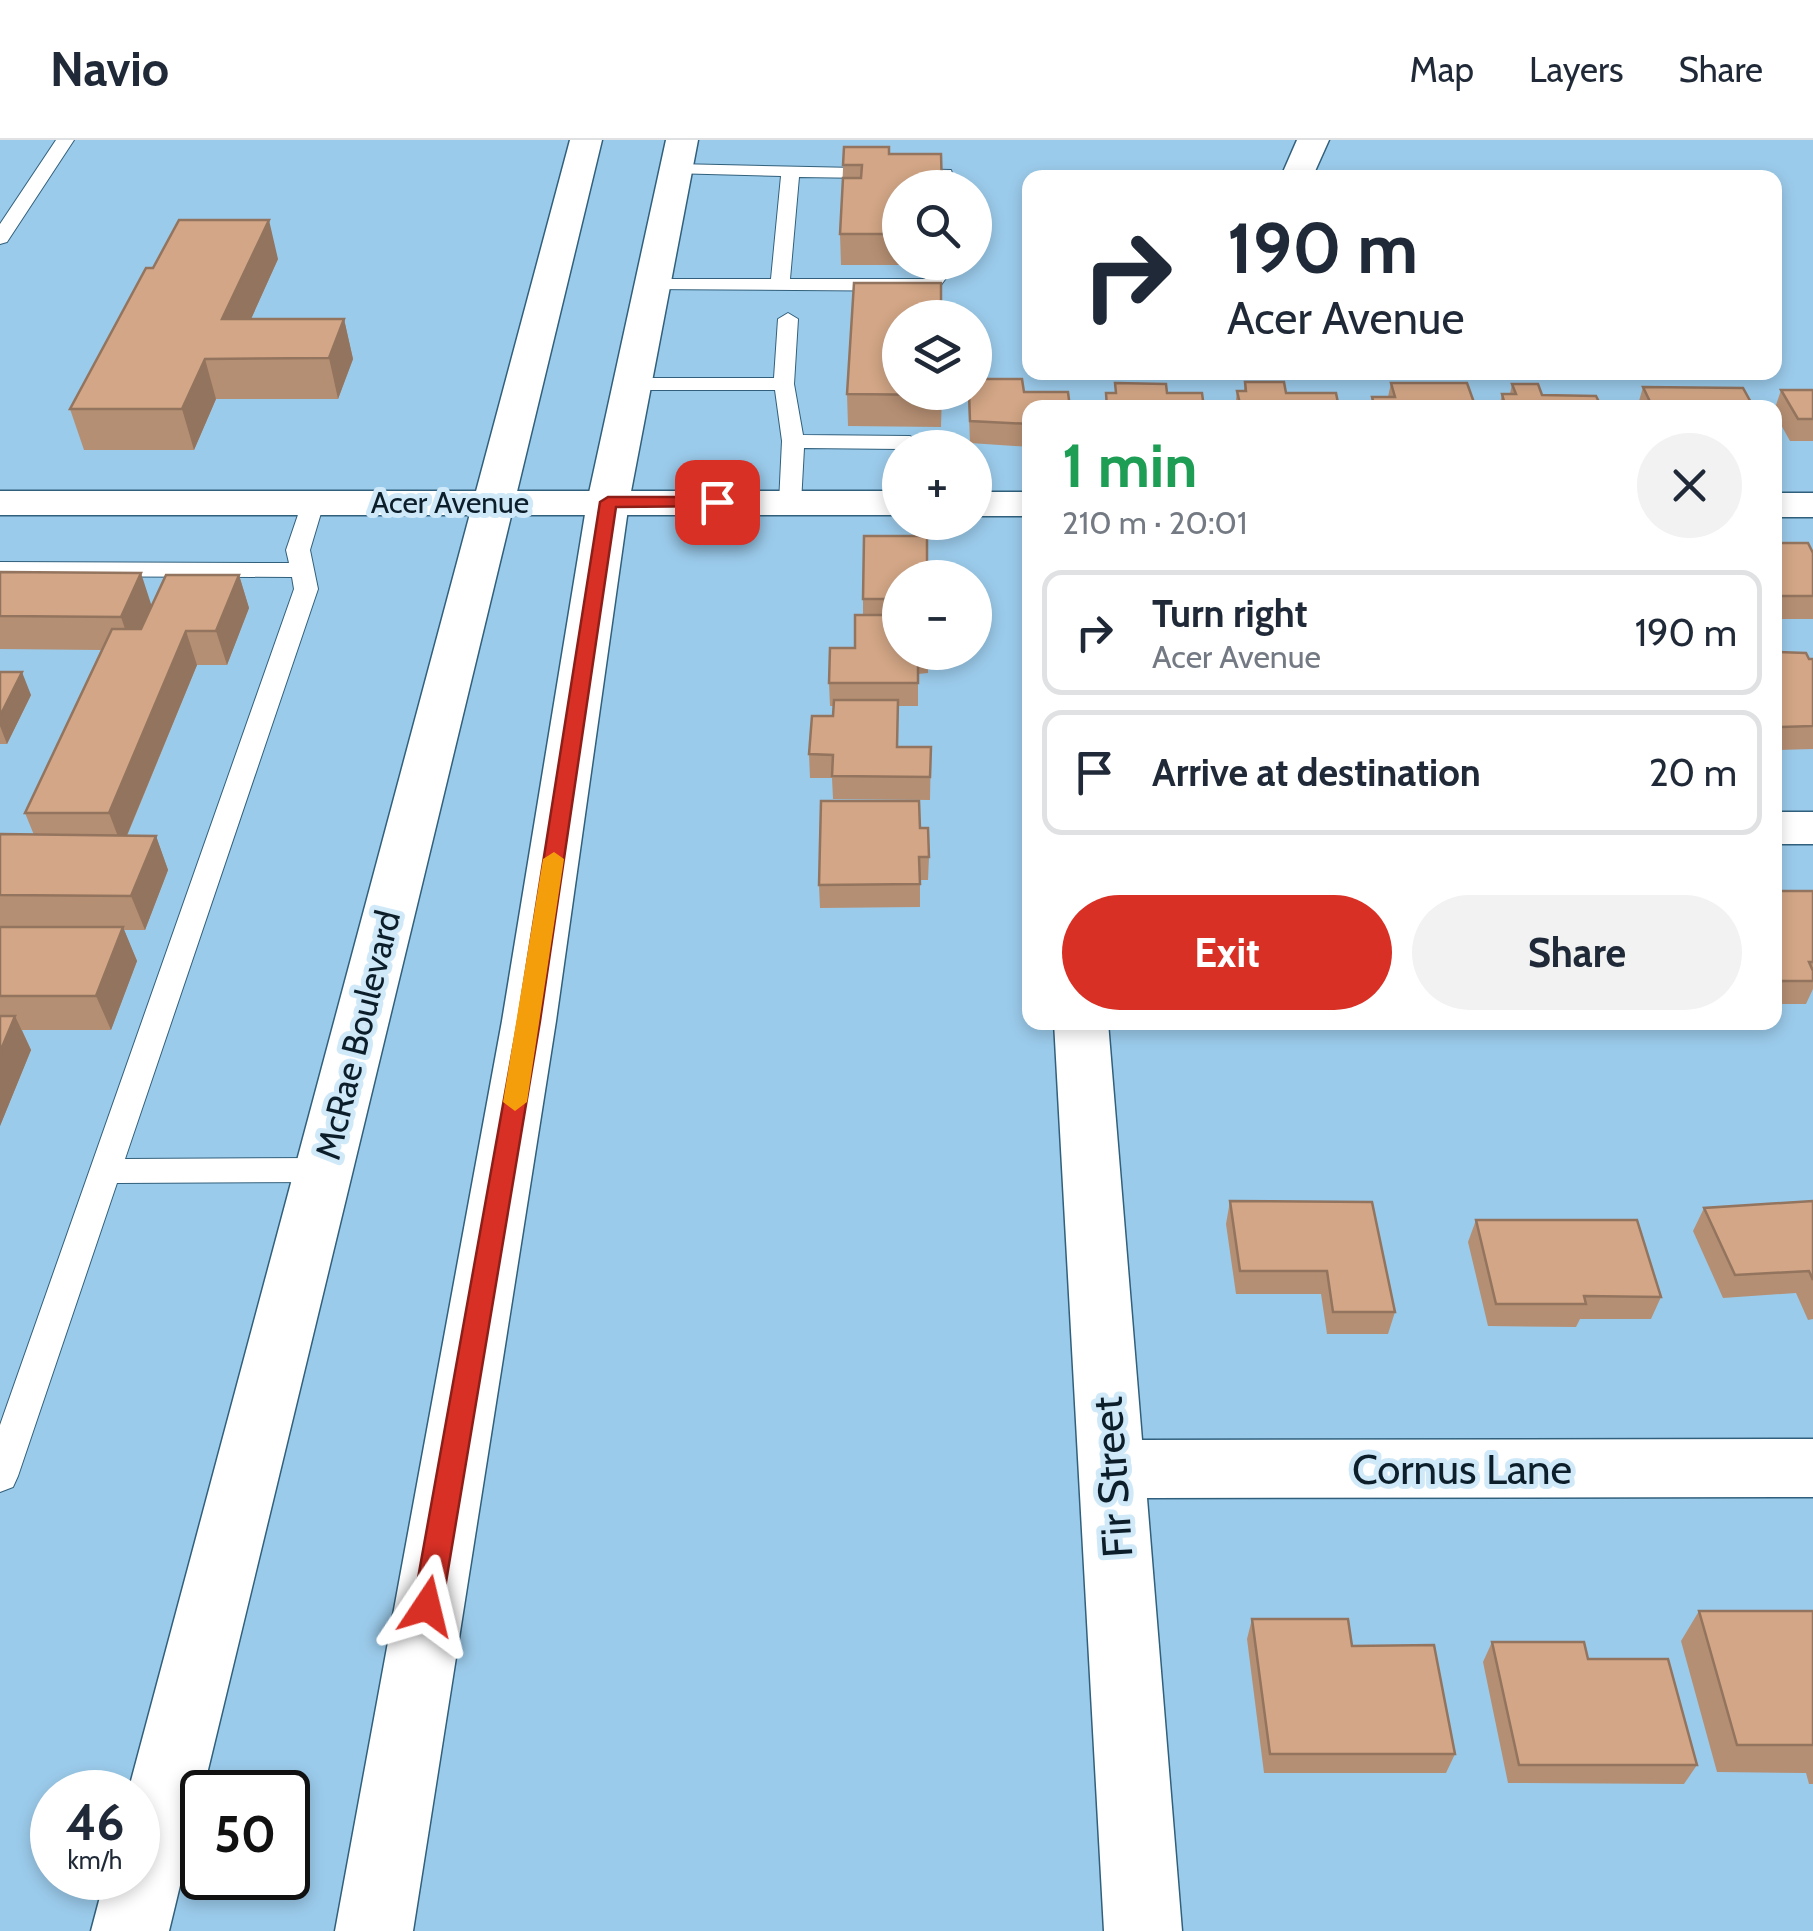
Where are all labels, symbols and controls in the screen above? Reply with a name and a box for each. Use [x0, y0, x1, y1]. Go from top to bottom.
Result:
text: Navio [50, 40, 169, 98]
text: Map [1410, 48, 1474, 91]
text: Layers [1529, 48, 1623, 91]
text: Share [1678, 48, 1763, 91]
map controls [882, 170, 992, 670]
button: search [882, 170, 992, 280]
text: 190 m [1227, 205, 1418, 291]
icon: right [1062, 210, 1192, 340]
text: Acer Avenue [1227, 291, 1464, 345]
button: layers [882, 300, 992, 410]
text: 1 min [1062, 429, 1197, 502]
button: + [882, 430, 992, 540]
button: close [1637, 433, 1742, 538]
pin [675, 460, 760, 545]
icon: arrive [690, 475, 745, 530]
street label: Acer Avenue [371, 484, 529, 521]
text: 210 m · 20:01 [1062, 503, 1247, 542]
button: − [882, 560, 992, 670]
text: Turn right [1152, 590, 1308, 637]
icon: right [1067, 605, 1122, 660]
text: 190 m [1635, 609, 1737, 656]
text: Acer Avenue [1152, 637, 1321, 676]
icon: arrive [1067, 745, 1122, 800]
text: Arrive at destination [1152, 749, 1481, 796]
text: 20 m [1649, 749, 1737, 796]
button: Exit [1062, 895, 1392, 1010]
button: Share [1412, 895, 1742, 1010]
street label: McRae Boulevard [306, 906, 409, 1164]
street label: Fir Street [1080, 1395, 1144, 1559]
street label: Cornus Lane [1352, 1443, 1572, 1495]
position arrow [375, 1554, 479, 1658]
speed limit sign: 50 [180, 1770, 310, 1900]
text: 46 [65, 1792, 125, 1853]
text: km/h [68, 1845, 122, 1875]

